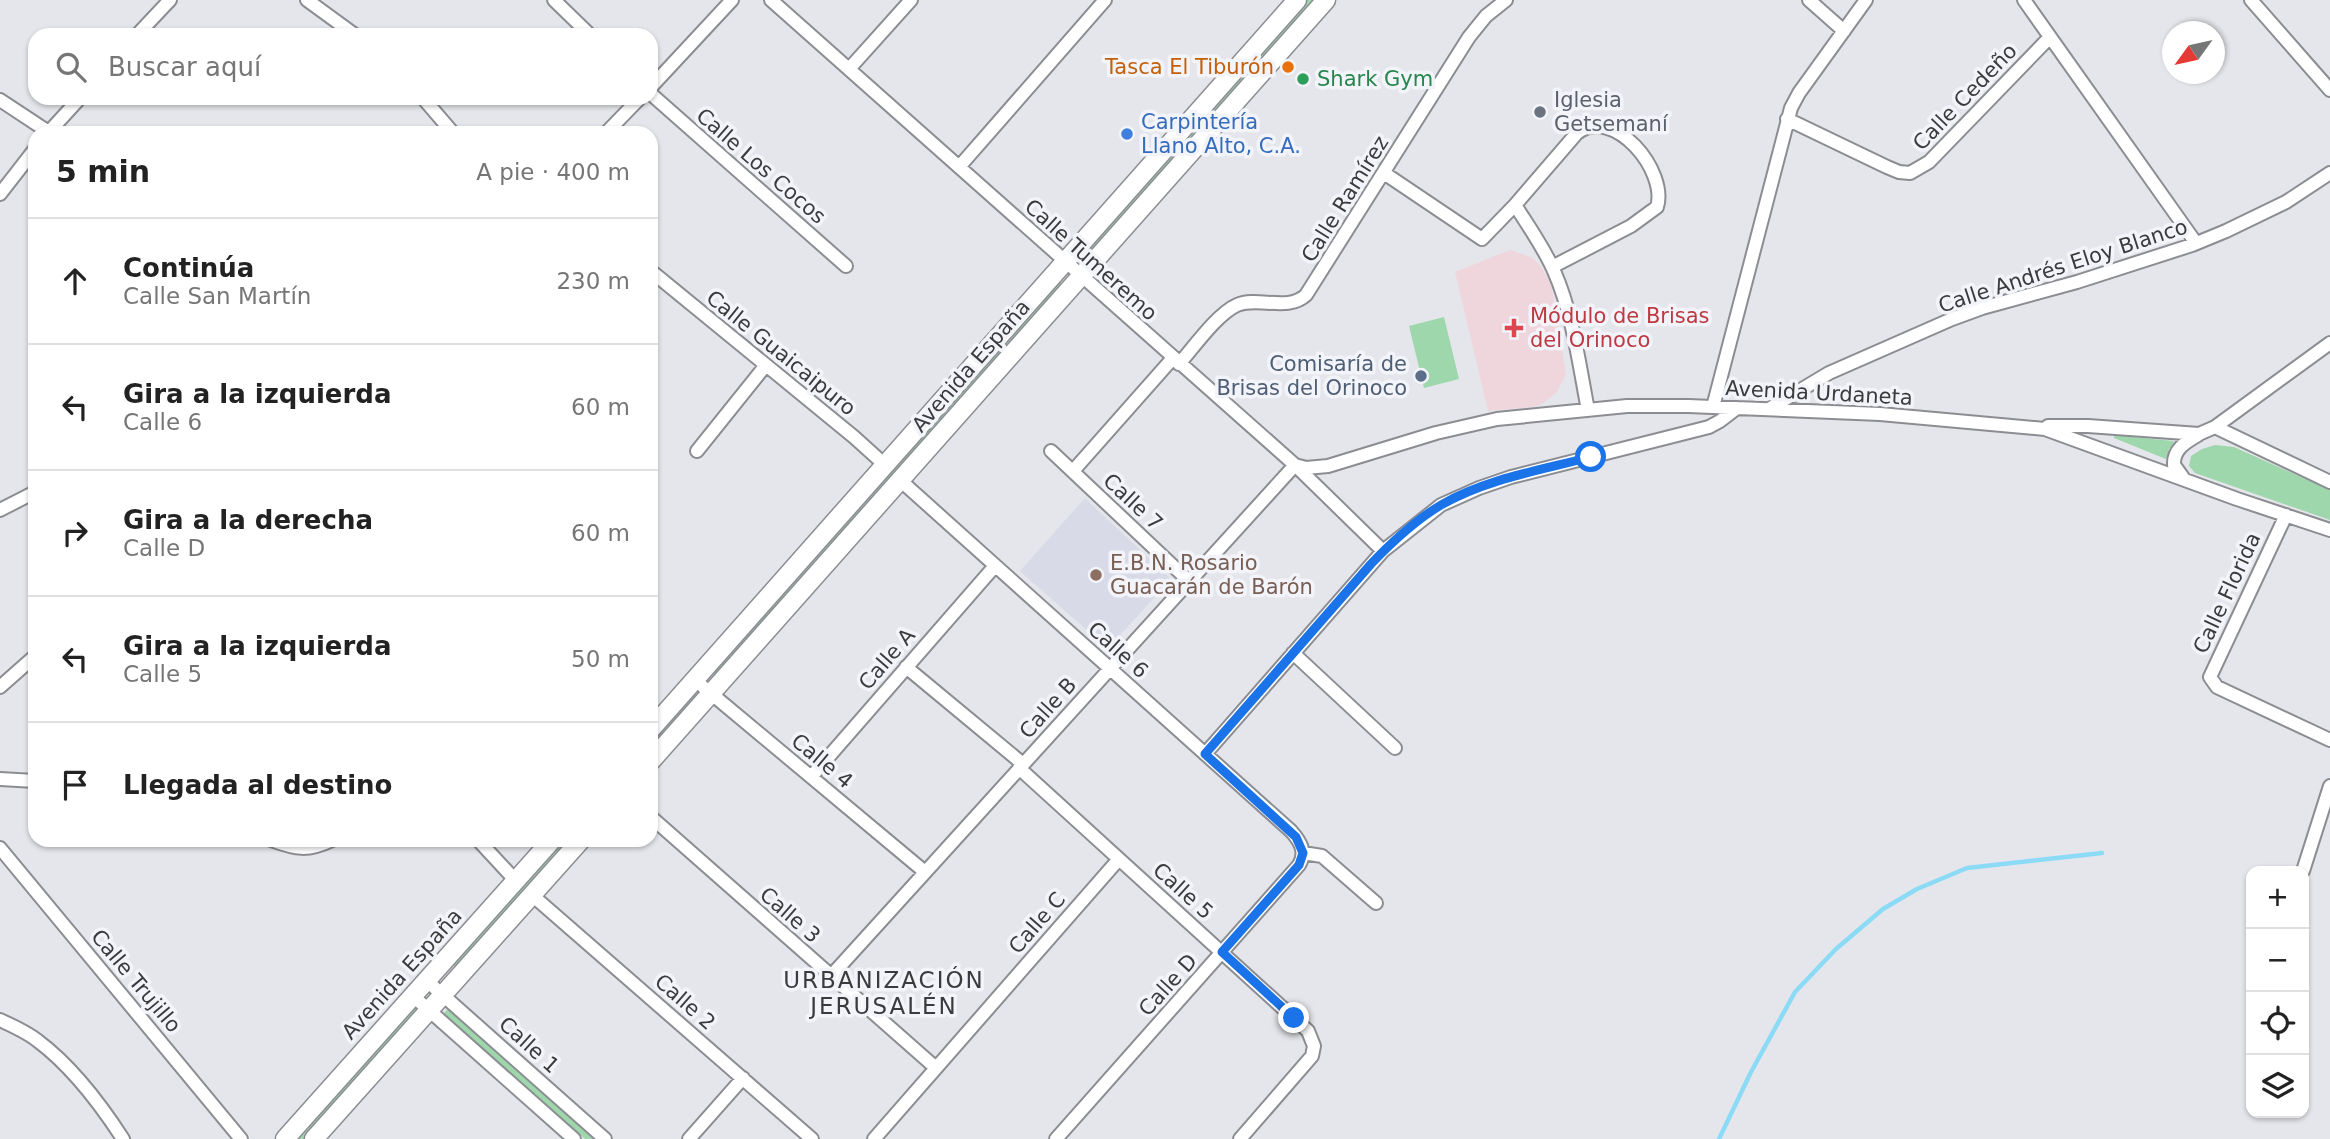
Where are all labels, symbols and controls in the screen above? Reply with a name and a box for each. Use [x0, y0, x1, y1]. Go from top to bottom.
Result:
north arrow [2162, 21, 2225, 84]
search box [28, 28, 658, 105]
street label: Calle Cedeño [1908, 39, 2022, 155]
icon: search [52, 48, 90, 86]
text: Buscar aquí [108, 52, 261, 82]
place label: Tasca El Tiburón [1104, 55, 1274, 79]
marker: Tasca El Tiburón [1280, 59, 1296, 75]
place label: Shark Gym [1317, 67, 1433, 91]
marker: Shark Gym [1295, 71, 1311, 87]
place label: Iglesia Getsemaní [1554, 88, 1669, 136]
street label: Calle Los Cocos [691, 103, 831, 229]
marker: Iglesia Getsemaní [1532, 104, 1548, 120]
place label: Carpintería Llano Alto, C.A. [1141, 110, 1301, 158]
marker: Carpintería Llano Alto, C.A. [1119, 126, 1135, 142]
street label: Calle Ramírez [1297, 131, 1393, 267]
text: 5 min [56, 154, 150, 189]
text: A pie · 400 m [476, 159, 630, 185]
street label: Calle Tumeremo [1020, 194, 1162, 326]
street label: Calle Andrés Eloy Blanco [1935, 214, 2191, 318]
text: Continúa [123, 253, 254, 283]
icon: ahead [56, 262, 94, 300]
text: 230 m [556, 268, 630, 294]
text: Calle San Martín [123, 283, 311, 309]
street label: Calle Guaicaipuro [702, 285, 860, 421]
street label: Avenida España [907, 295, 1035, 437]
place label: Módulo de Brisas del Orinoco [1530, 304, 1710, 352]
marker: Módulo de Brisas del Orinoco [1504, 318, 1524, 338]
place label: Comisaría de Brisas del Orinoco [1216, 352, 1407, 400]
marker: Comisaría de Brisas del Orinoco [1413, 368, 1429, 384]
street label: Avenida Urdaneta [1725, 376, 1913, 410]
text: Gira a la izquierda [123, 379, 391, 409]
icon: left [56, 388, 94, 426]
text: 60 m [571, 394, 630, 420]
text: Calle 6 [123, 409, 202, 435]
route start [1575, 441, 1606, 472]
street label: Calle 7 [1098, 469, 1168, 535]
text: Gira a la derecha [123, 505, 373, 535]
icon: right [56, 514, 94, 552]
text: 60 m [571, 520, 630, 546]
street label: Calle Florida [2189, 529, 2265, 657]
text: Calle D [123, 535, 205, 561]
place label: E.B.N. Rosario Guacarán de Barón [1110, 551, 1313, 599]
marker: E.B.N. Rosario Guacarán de Barón [1088, 567, 1104, 583]
street label: Calle 6 [1083, 617, 1153, 683]
street label: Calle A [854, 623, 920, 694]
text: Gira a la izquierda [123, 631, 391, 661]
icon: left [56, 640, 94, 678]
text: 50 m [571, 646, 630, 672]
text: Calle 5 [123, 661, 202, 687]
street label: Calle B [1015, 673, 1081, 743]
street label: Calle 4 [787, 729, 857, 793]
icon: arrive [56, 766, 94, 804]
text: Llegada al destino [123, 770, 392, 800]
street label: Calle 5 [1148, 858, 1218, 924]
map controls [2246, 866, 2309, 1118]
button: + [2246, 866, 2309, 929]
street label: Calle 3 [755, 882, 825, 948]
street label: Calle C [1004, 887, 1070, 959]
street label: Avenida España [337, 904, 467, 1044]
street label: Calle Trujillo [86, 925, 186, 1037]
button: − [2246, 929, 2309, 992]
street label: Calle D [1134, 949, 1202, 1021]
district label: URBANIZACIÓN JERUSALÉN [783, 966, 985, 1019]
street label: Calle 2 [650, 969, 720, 1035]
button: locate [2246, 992, 2309, 1055]
route end [1278, 1002, 1309, 1033]
street label: Calle 1 [494, 1012, 564, 1078]
button: layers [2246, 1055, 2309, 1118]

